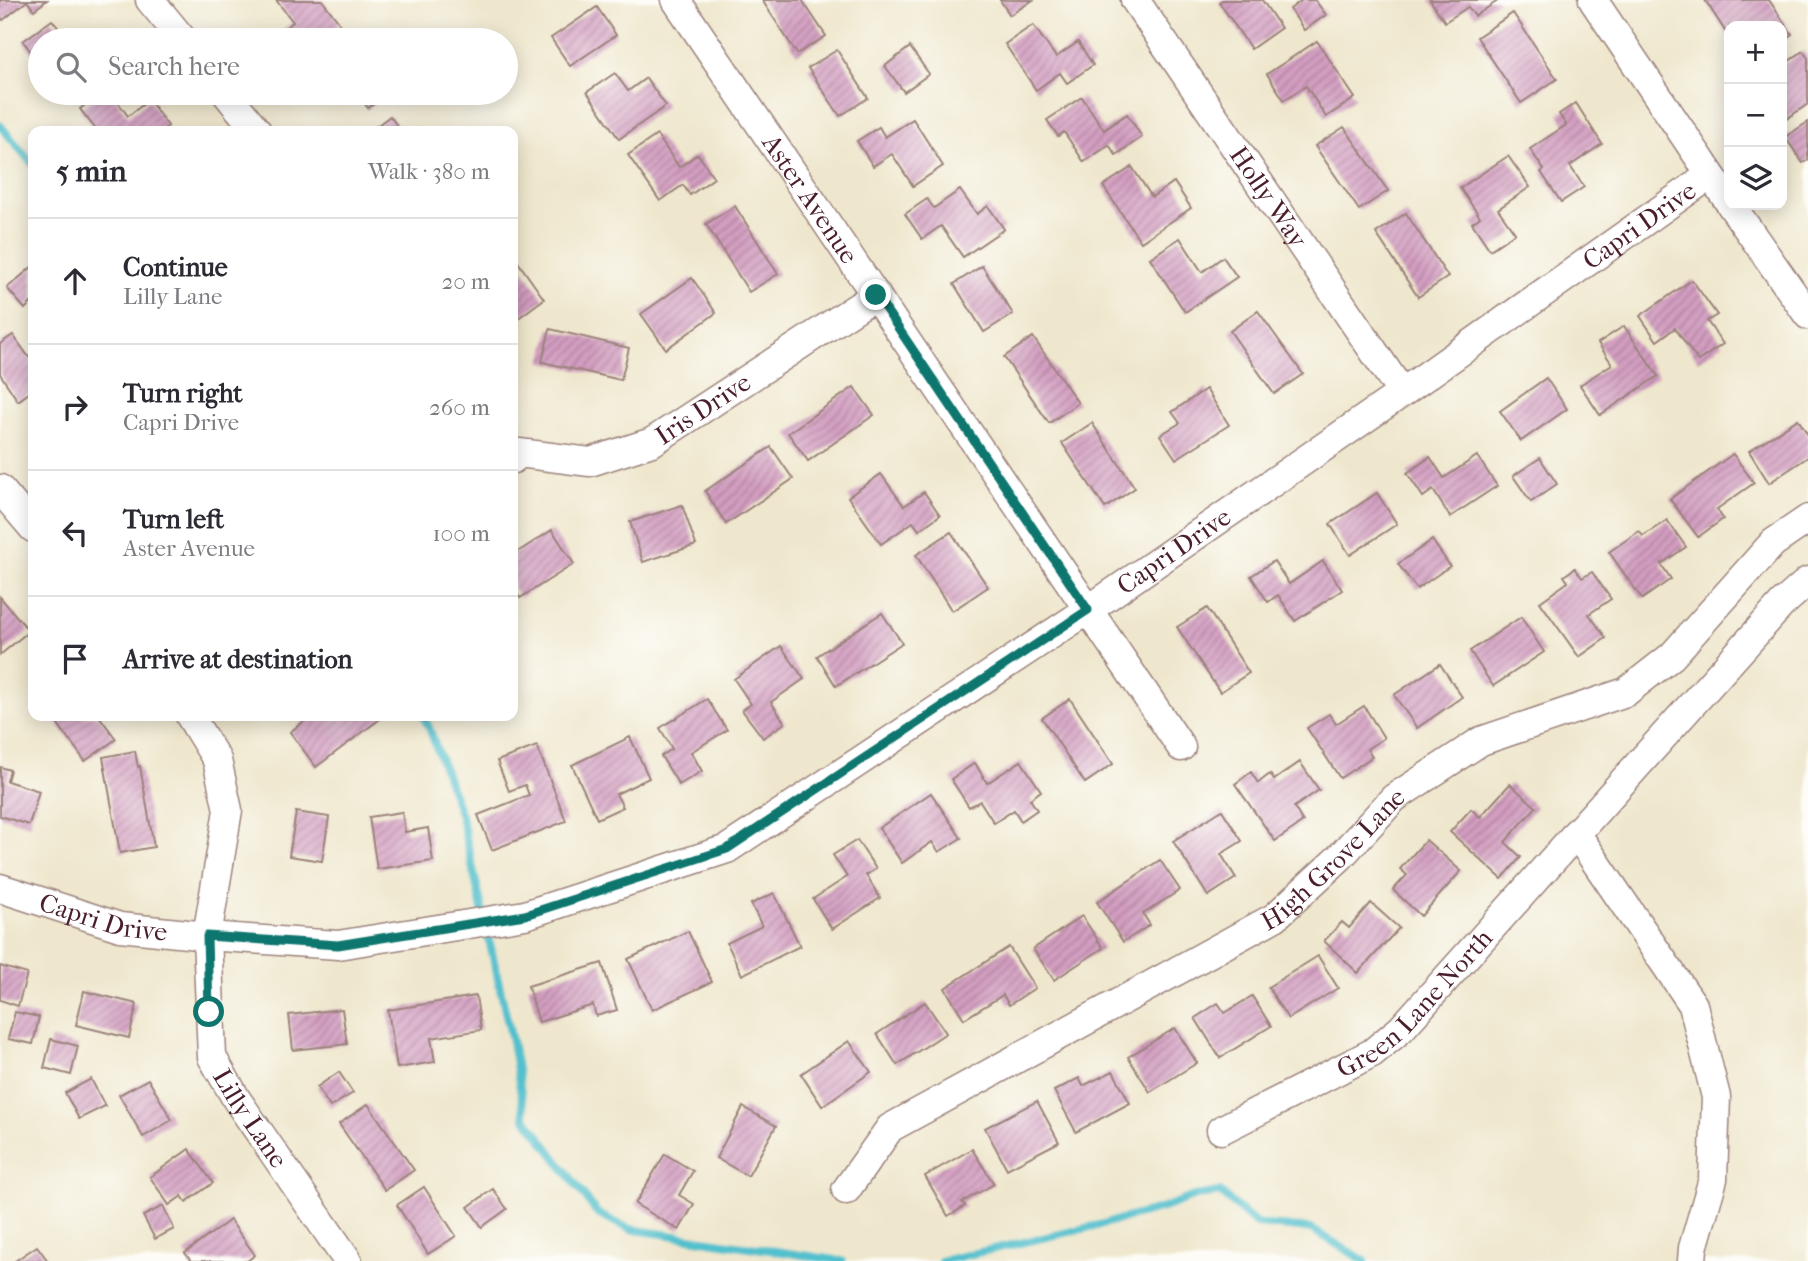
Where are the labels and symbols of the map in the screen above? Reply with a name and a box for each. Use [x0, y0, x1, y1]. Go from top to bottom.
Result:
street label: Aster Avenue [755, 128, 865, 270]
street label: Holly Way [1223, 141, 1314, 255]
street label: Capri Drive [1577, 175, 1702, 276]
route end [860, 279, 891, 310]
street label: Iris Drive [650, 367, 757, 452]
street label: Capri Drive [1111, 501, 1237, 601]
street label: High Grove Lane [1256, 780, 1410, 938]
street label: Capri Drive [35, 887, 169, 948]
street label: Green Lane North [1332, 923, 1499, 1084]
route start [193, 996, 224, 1027]
street label: Lilly Lane [206, 1063, 294, 1174]

